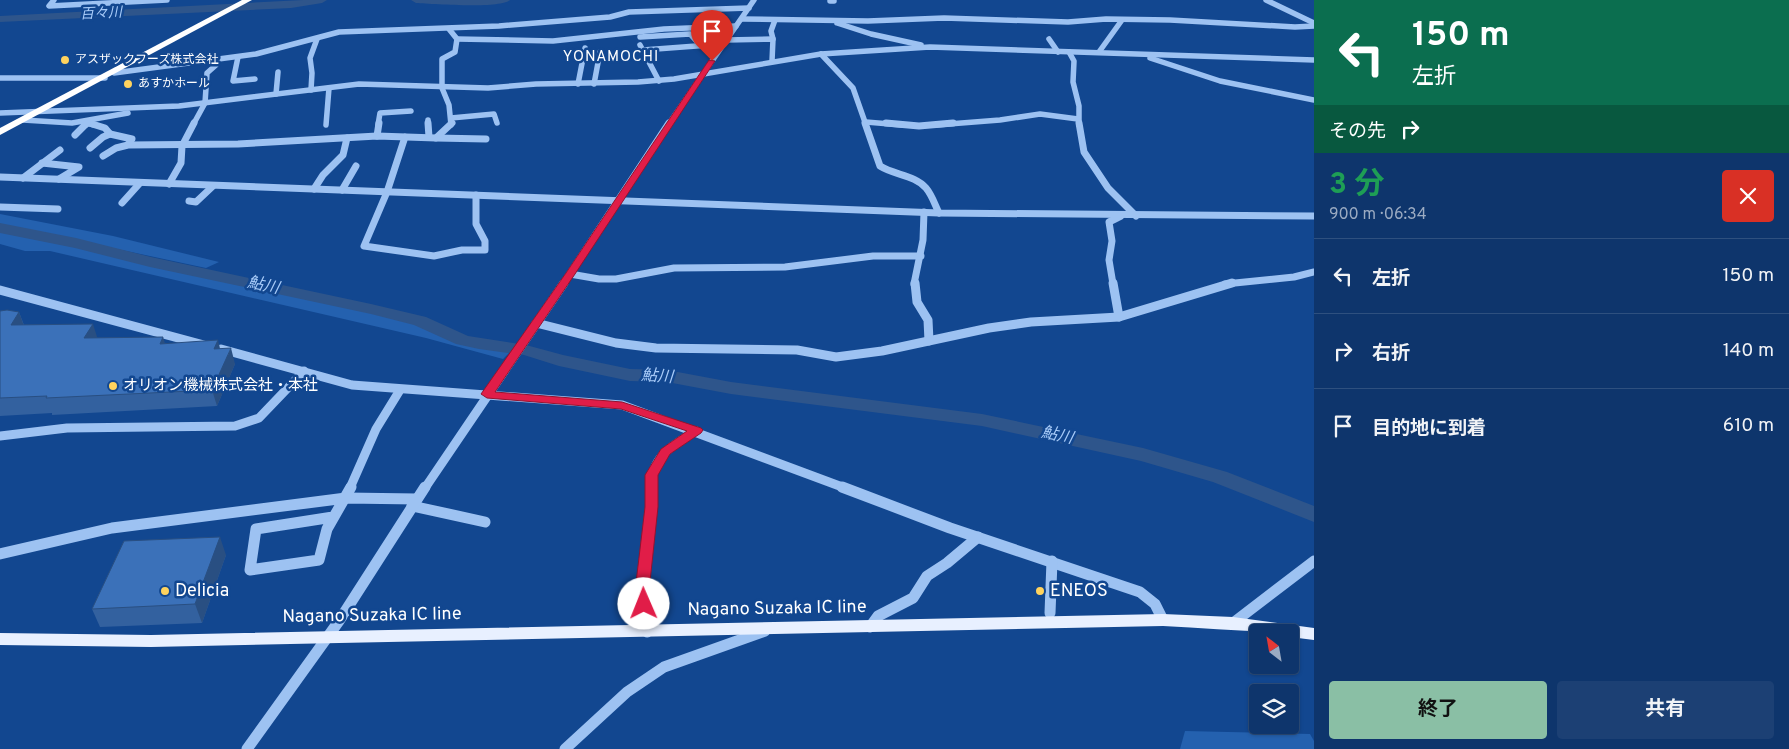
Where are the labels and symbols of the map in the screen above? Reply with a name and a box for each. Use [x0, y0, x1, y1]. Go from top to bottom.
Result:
water label: 百々川 [80, 4, 124, 24]
pin [691, 10, 733, 61]
district label: YONAMOCHI [563, 48, 659, 67]
place label: アスザックフーズ株式会社 [75, 52, 218, 68]
marker: アスザックフーズ株式会社 [59, 54, 71, 66]
place label: あすかホール [138, 76, 210, 92]
marker: あすかホール [122, 78, 134, 90]
water label: 鮎川 [245, 273, 283, 300]
water label: 鮎川 [640, 366, 676, 388]
place label: オリオン機械株式会社・本社 [123, 376, 318, 396]
marker: オリオン機械株式会社・本社 [107, 380, 119, 392]
water label: 鮎川 [1039, 423, 1077, 450]
position arrow [617, 577, 669, 629]
place label: Delicia [175, 580, 229, 603]
place label: ENEOS [1050, 580, 1108, 603]
marker: Delicia [159, 585, 171, 597]
marker: ENEOS [1034, 585, 1046, 597]
street label: Nagano Suzaka IC line [687, 596, 867, 622]
street label: Nagano Suzaka IC line [282, 603, 462, 629]
north arrow [1249, 624, 1299, 674]

